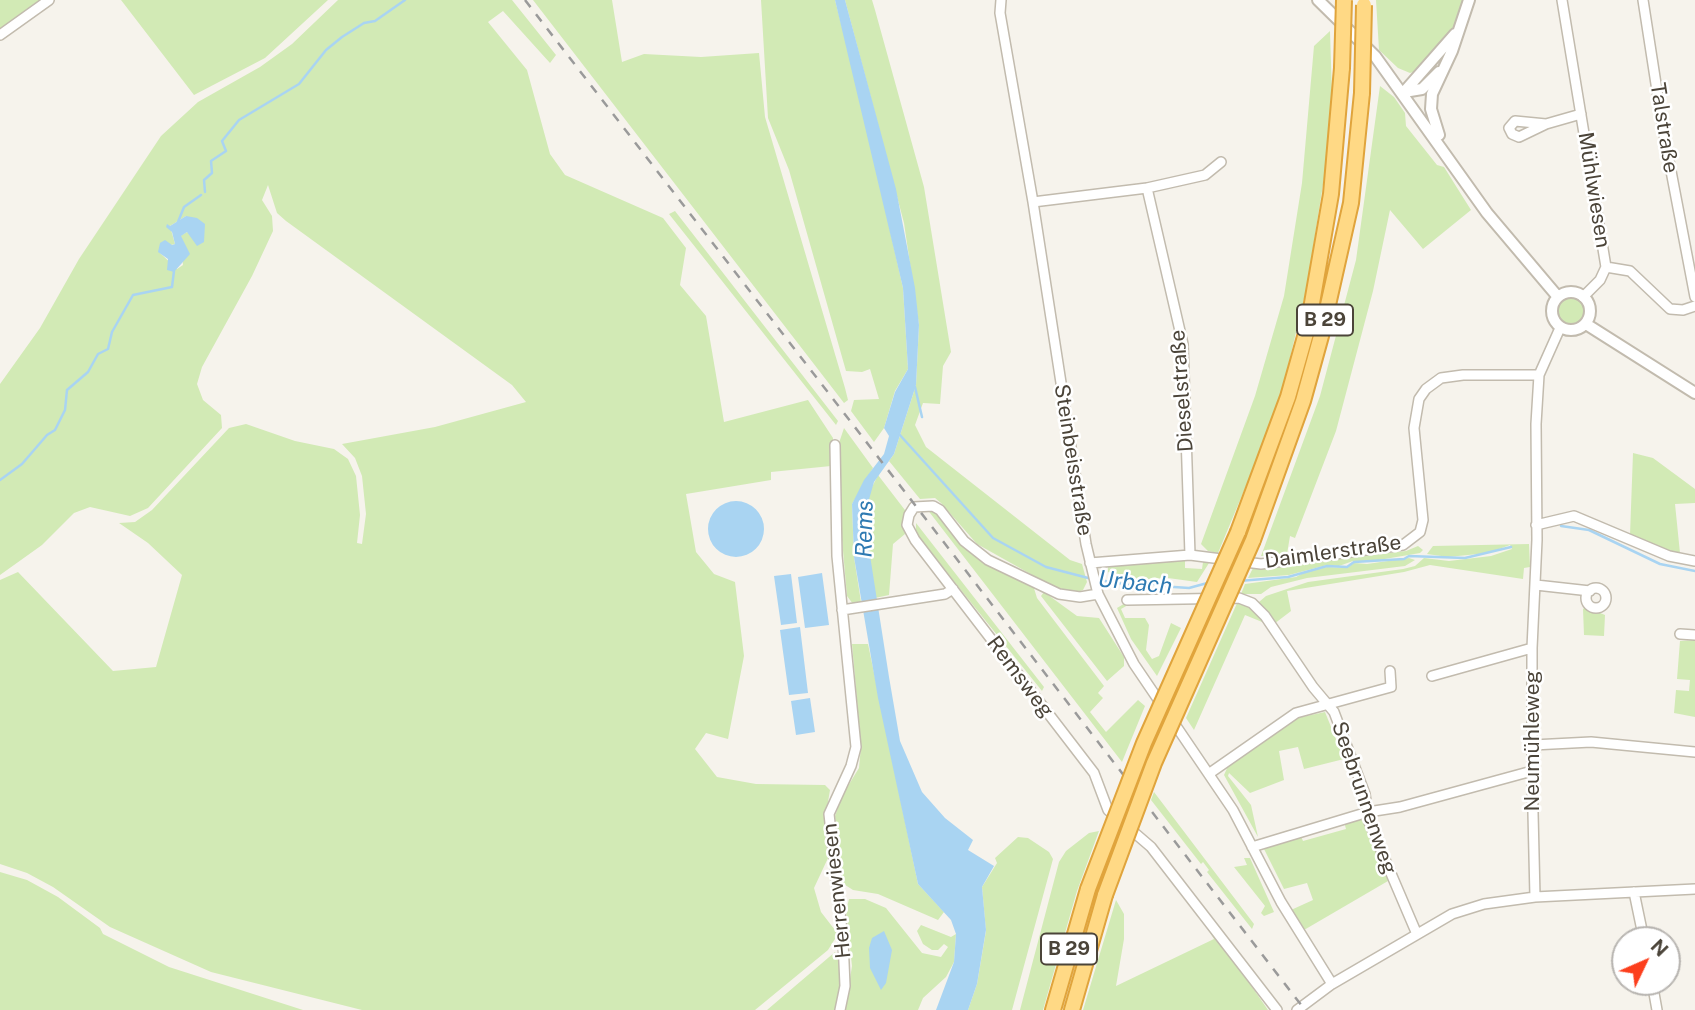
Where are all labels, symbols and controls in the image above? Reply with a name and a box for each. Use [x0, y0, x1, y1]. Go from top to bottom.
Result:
street label: Talstraße [1644, 81, 1684, 175]
street label: Mühlwiesen [1572, 130, 1616, 250]
road number: B 29 [1297, 304, 1353, 336]
street label: Dieselstraße [1165, 329, 1199, 453]
street label: Steinbeisstraße [1049, 382, 1097, 538]
water label: Rems [851, 500, 879, 558]
street label: Daimlerstraße [1263, 530, 1403, 574]
water label: Urbach [1097, 565, 1173, 601]
street label: Remsweg [981, 631, 1059, 723]
street label: Neumühleweg [1520, 670, 1546, 812]
street label: Seebrunnenweg [1326, 718, 1402, 878]
street label: Herrenwiesen [817, 822, 857, 960]
north arrow [1611, 926, 1681, 996]
road number: B 29 [1041, 934, 1097, 965]
text: N [1647, 935, 1673, 961]

